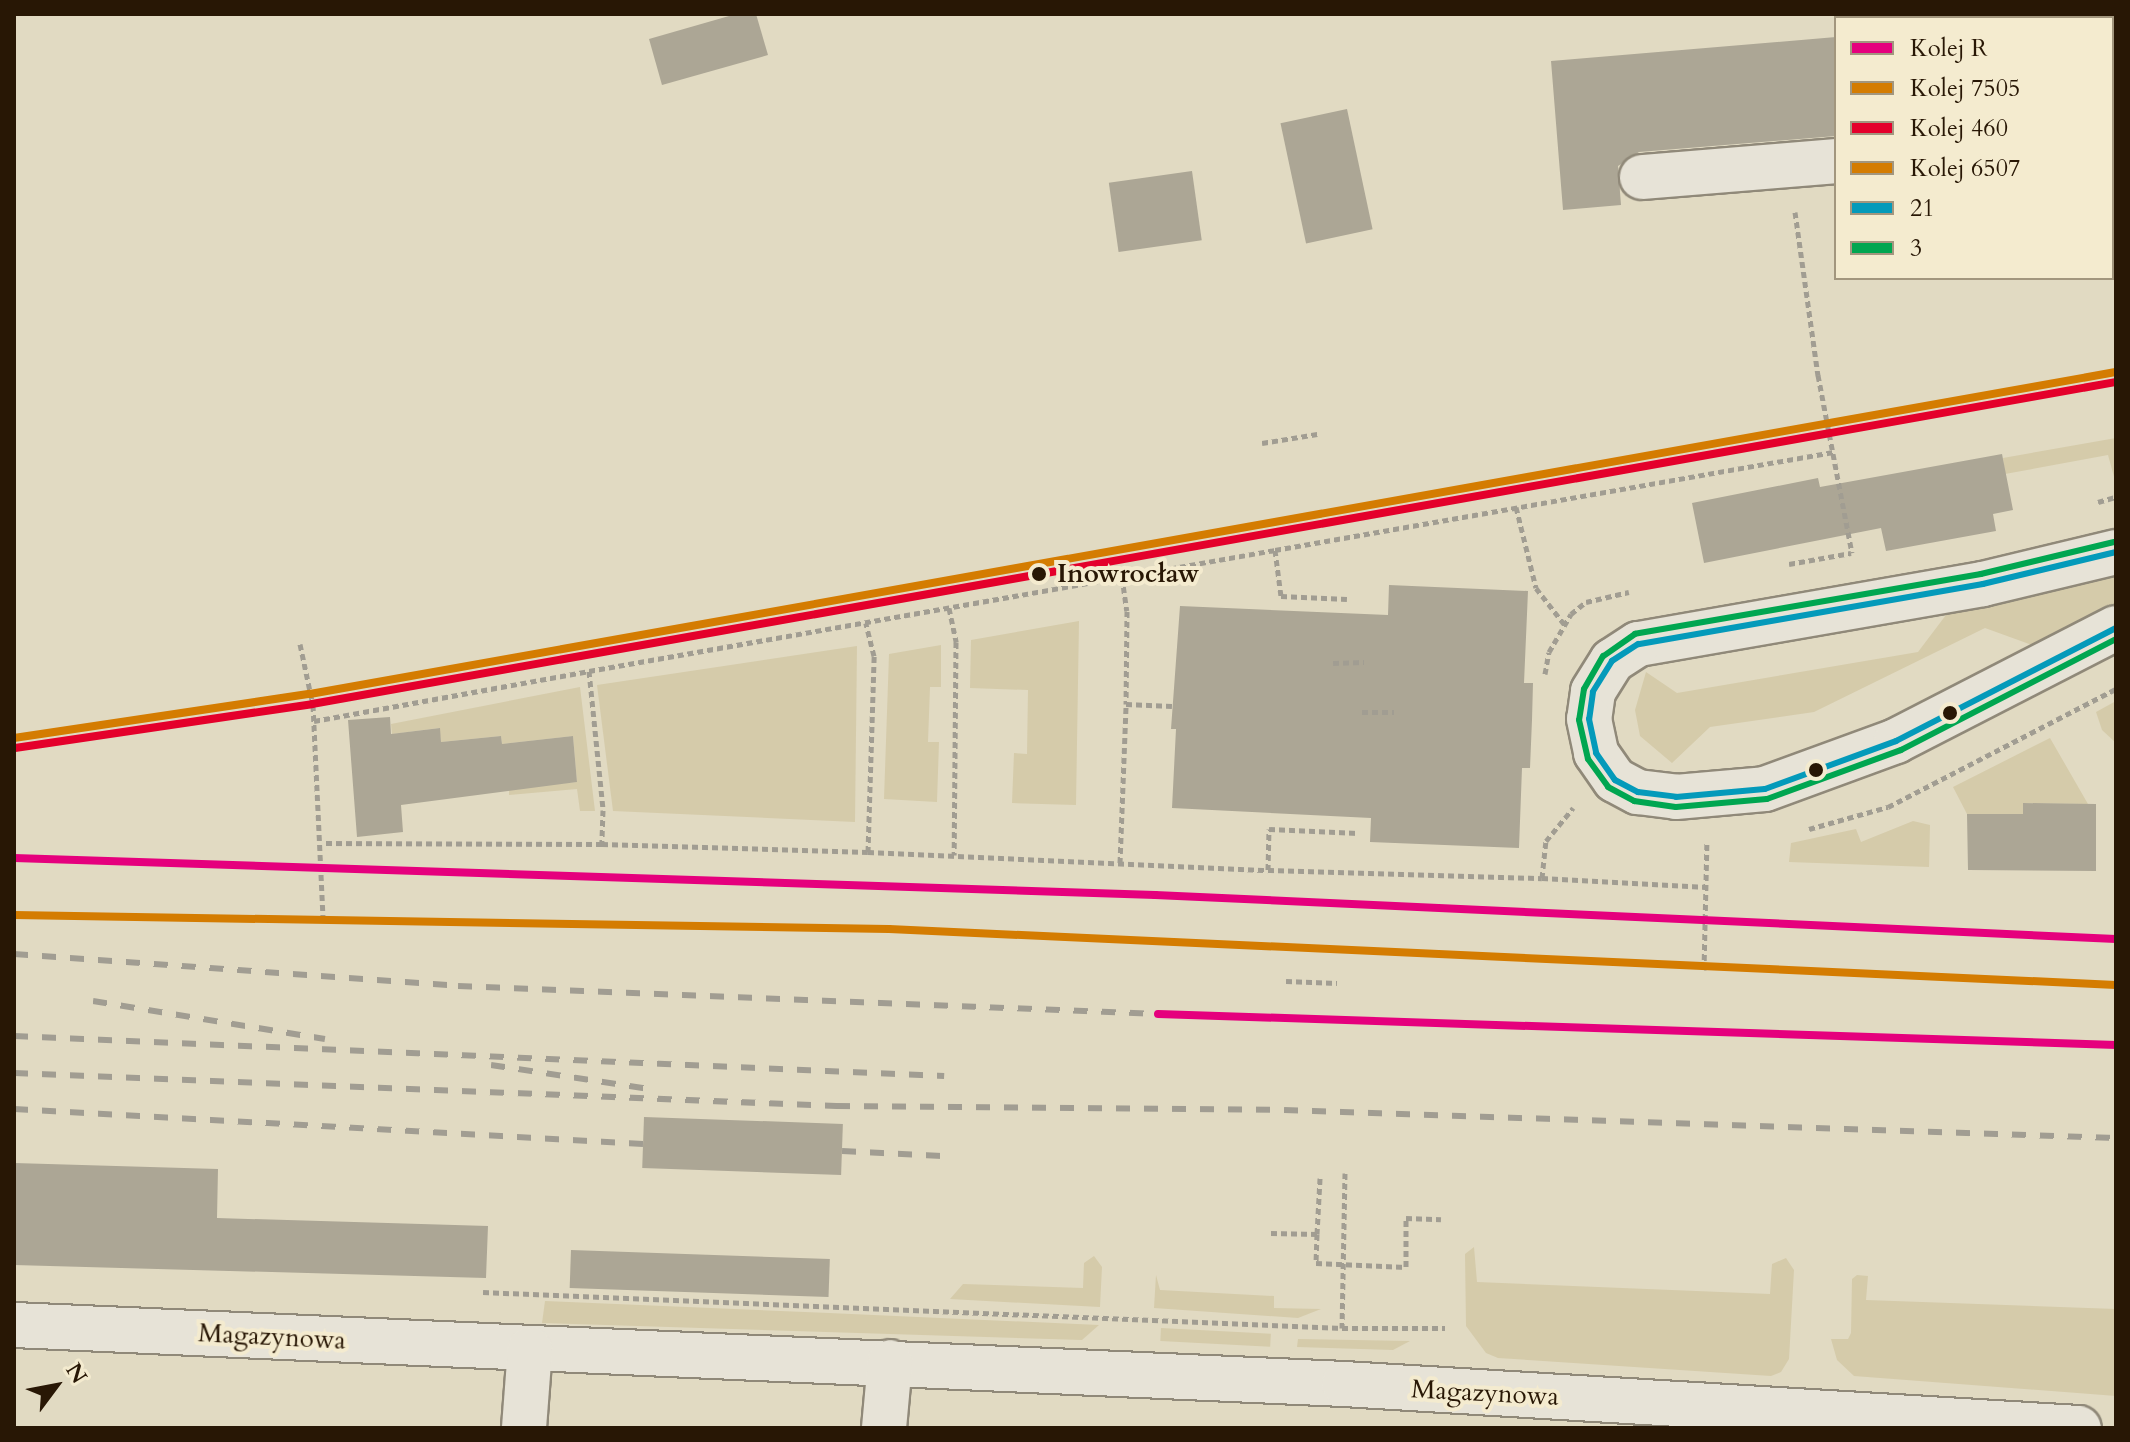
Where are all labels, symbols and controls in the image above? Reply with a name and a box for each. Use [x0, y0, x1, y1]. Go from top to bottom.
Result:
legend [1834, 16, 2114, 280]
text: Kolej R [1910, 32, 1988, 65]
text: Kolej 7505 [1910, 72, 2020, 105]
text: Kolej 460 [1910, 112, 2008, 145]
text: Kolej 6507 [1910, 152, 2020, 185]
text: 21 [1910, 192, 1935, 225]
text: 3 [1910, 232, 1922, 265]
place label: Inowrocław [1057, 558, 1199, 590]
marker: Inowrocław [1028, 563, 1050, 585]
unlabelled marker [1942, 705, 1958, 721]
unlabelled marker [1808, 762, 1824, 778]
street label: Magazynowa [197, 1318, 347, 1356]
north arrow [16, 1346, 96, 1426]
text: N [59, 1357, 94, 1389]
street label: Magazynowa [1410, 1374, 1560, 1412]

